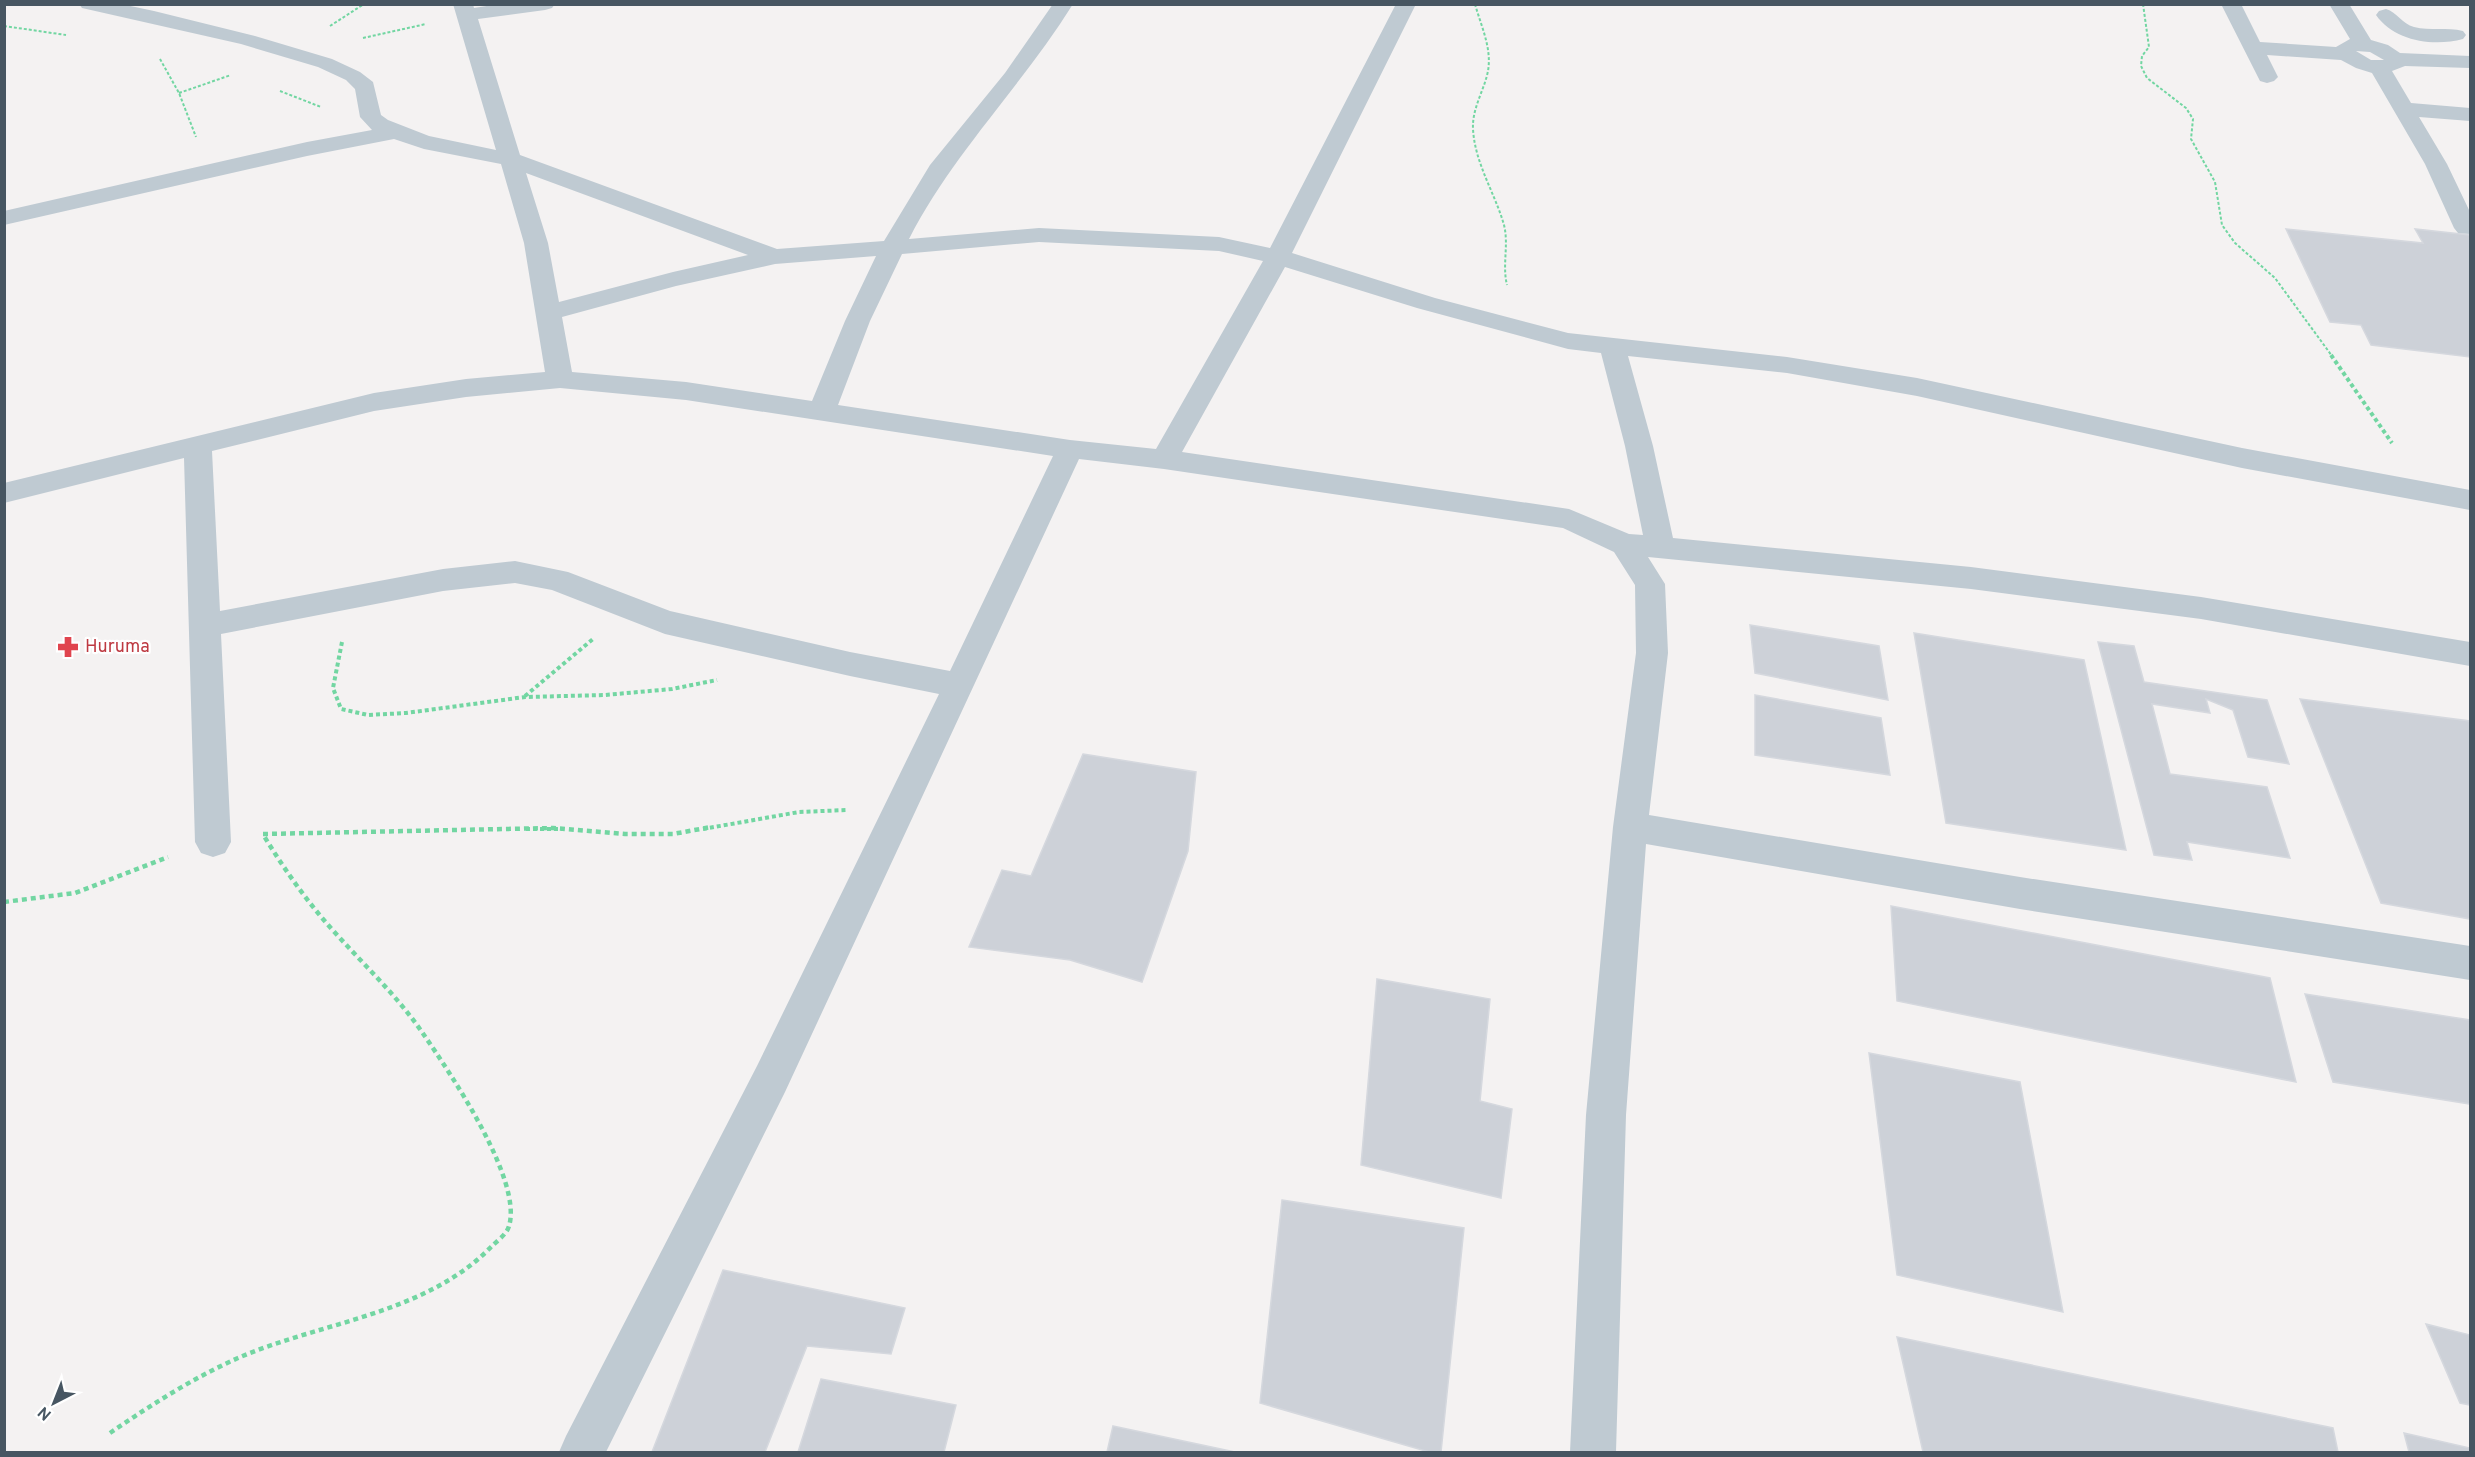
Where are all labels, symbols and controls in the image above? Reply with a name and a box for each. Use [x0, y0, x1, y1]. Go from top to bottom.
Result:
pharmacy icon: Huruma [56, 635, 80, 659]
place label: Huruma [85, 636, 150, 659]
north arrow [24, 1373, 84, 1433]
text: N [34, 1401, 56, 1424]

